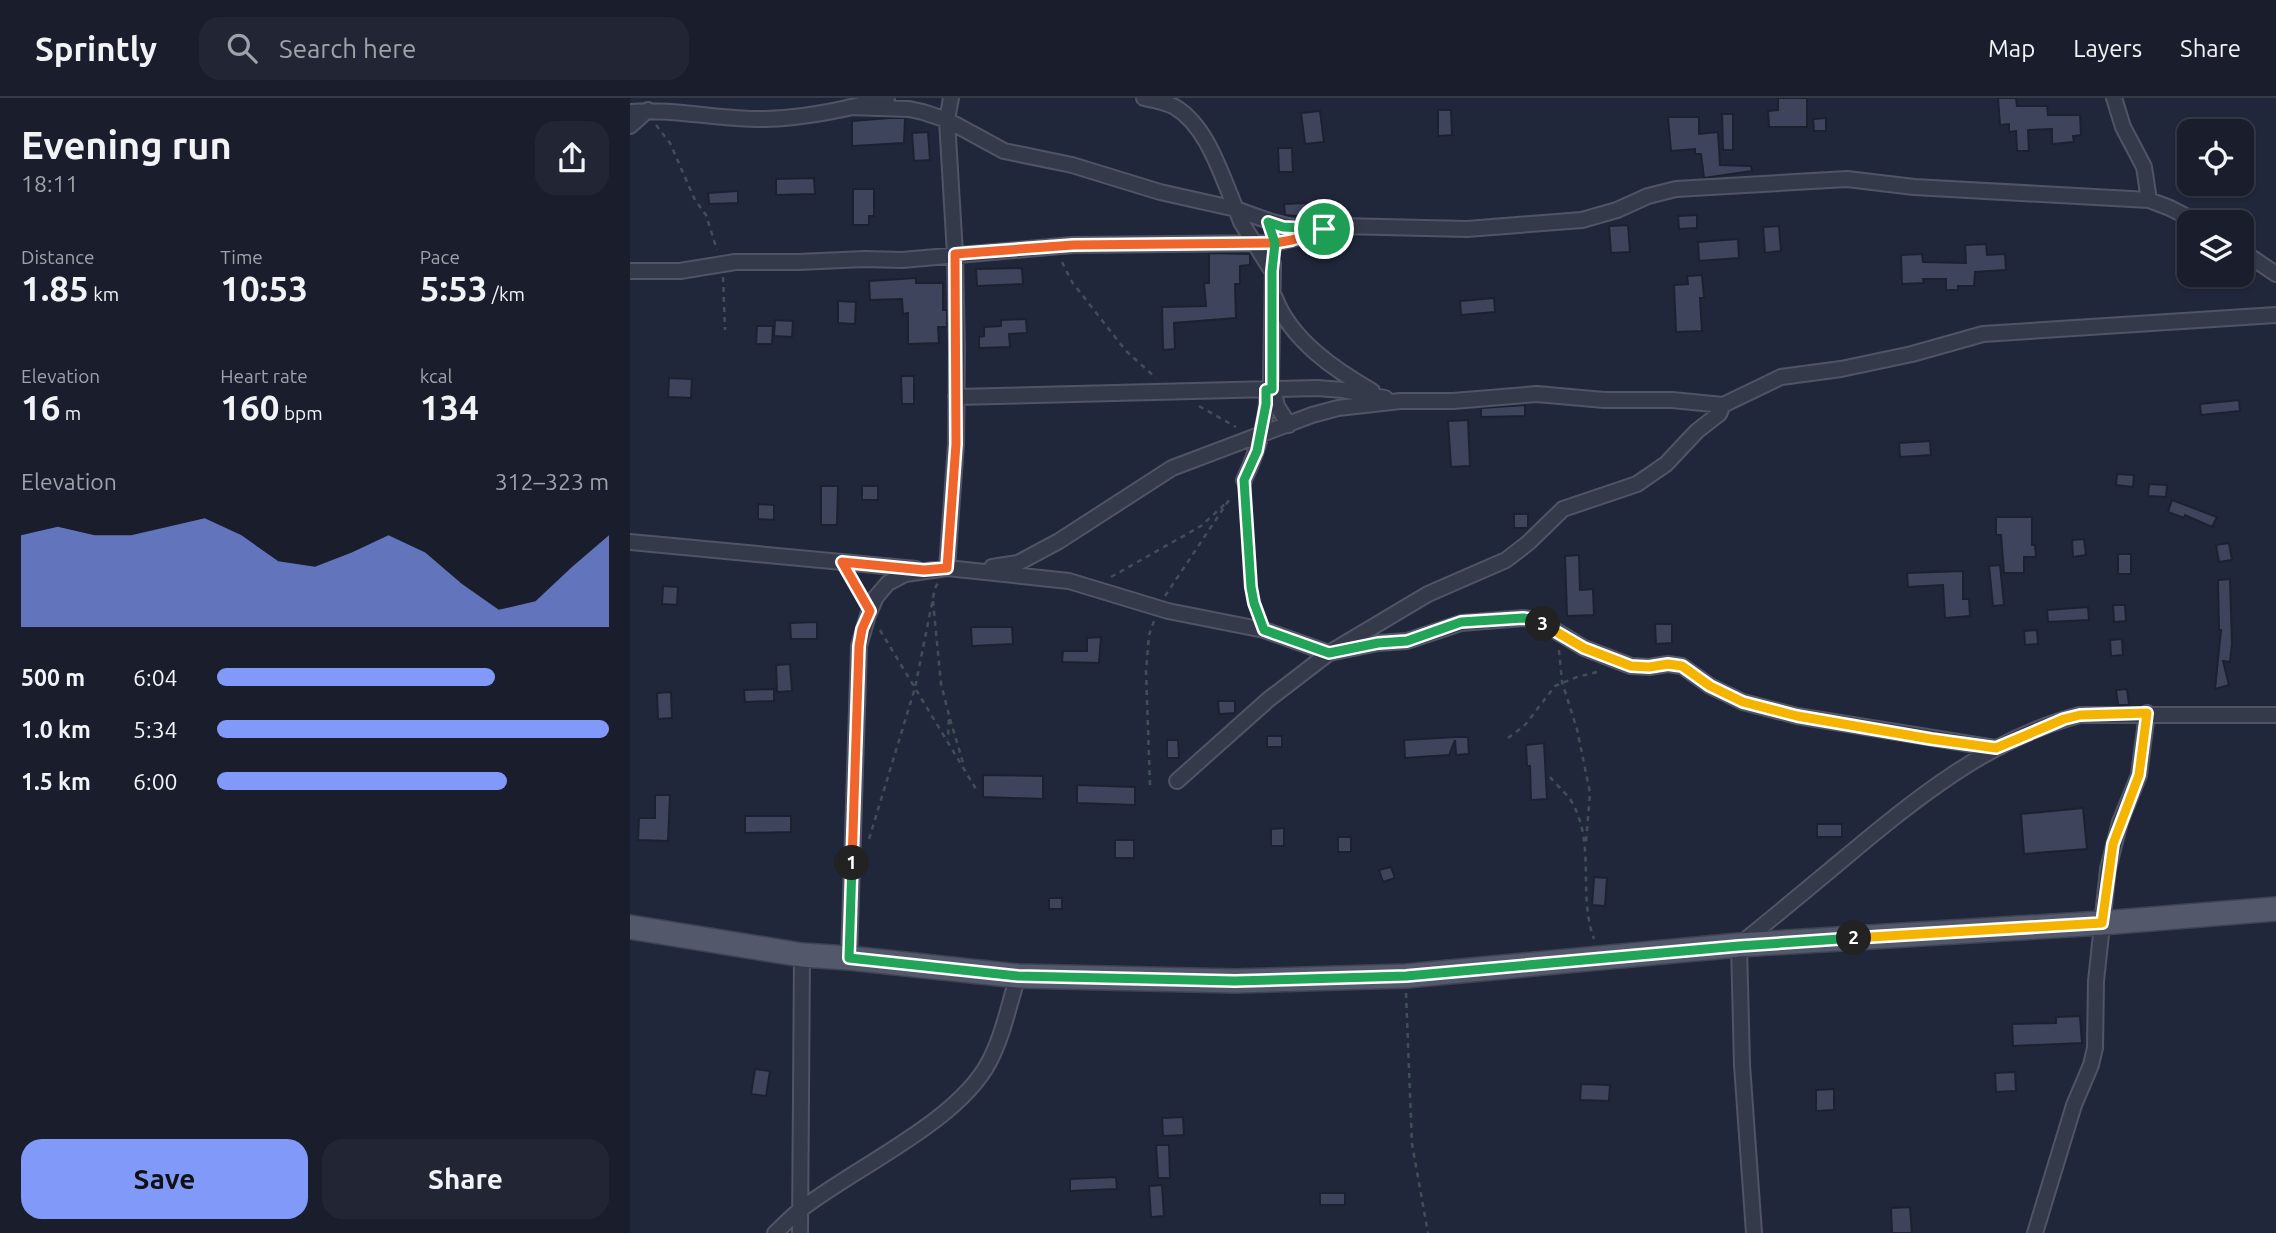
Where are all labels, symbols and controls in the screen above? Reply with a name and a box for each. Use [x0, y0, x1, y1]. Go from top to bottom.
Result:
search box [199, 17, 689, 80]
icon: search [223, 29, 261, 67]
text: Sprintly [35, 30, 157, 67]
text: Search here [279, 34, 416, 63]
text: Map [1988, 35, 2035, 62]
text: Layers [2073, 35, 2142, 62]
text: Share [2180, 35, 2241, 62]
map controls [2177, 119, 2254, 287]
button: locate [2177, 119, 2254, 196]
button: share [535, 121, 609, 195]
text: Evening run [21, 124, 232, 166]
text: 18:11 [21, 171, 79, 196]
pin [1294, 199, 1354, 259]
icon: arrive [1305, 210, 1343, 248]
button: layers [2177, 210, 2254, 287]
text: Distance [21, 246, 95, 268]
text: Time [220, 246, 263, 268]
text: Pace [420, 246, 460, 268]
text: 1.85 [21, 268, 89, 308]
text: 10:53 [220, 268, 308, 308]
text: 5:53 [420, 268, 488, 308]
text: km [89, 283, 119, 305]
text: /km [488, 283, 525, 305]
text: Elevation [21, 365, 100, 387]
text: Heart rate [220, 365, 308, 387]
text: kcal [420, 365, 452, 387]
text: 16 [21, 387, 60, 427]
text: 160 [220, 387, 280, 427]
text: 134 [420, 387, 479, 427]
text: m [60, 402, 81, 424]
text: bpm [280, 402, 323, 424]
text: Elevation [21, 469, 117, 494]
text: 312–323 m [495, 469, 609, 494]
pin: 3 [1525, 606, 1560, 642]
text: 3 [1537, 612, 1548, 634]
text: 500 m [21, 665, 85, 690]
text: 6:04 [133, 665, 178, 690]
text: 1.0 km [21, 717, 91, 742]
text: 5:34 [133, 717, 178, 742]
text: 1.5 km [21, 769, 91, 794]
text: 6:00 [133, 769, 178, 794]
pin: 1 [834, 846, 870, 880]
text: 1 [846, 851, 857, 873]
pin: 2 [1836, 920, 1872, 956]
text: 2 [1848, 926, 1859, 948]
button: Save [21, 1139, 308, 1219]
button: Share [322, 1139, 609, 1219]

